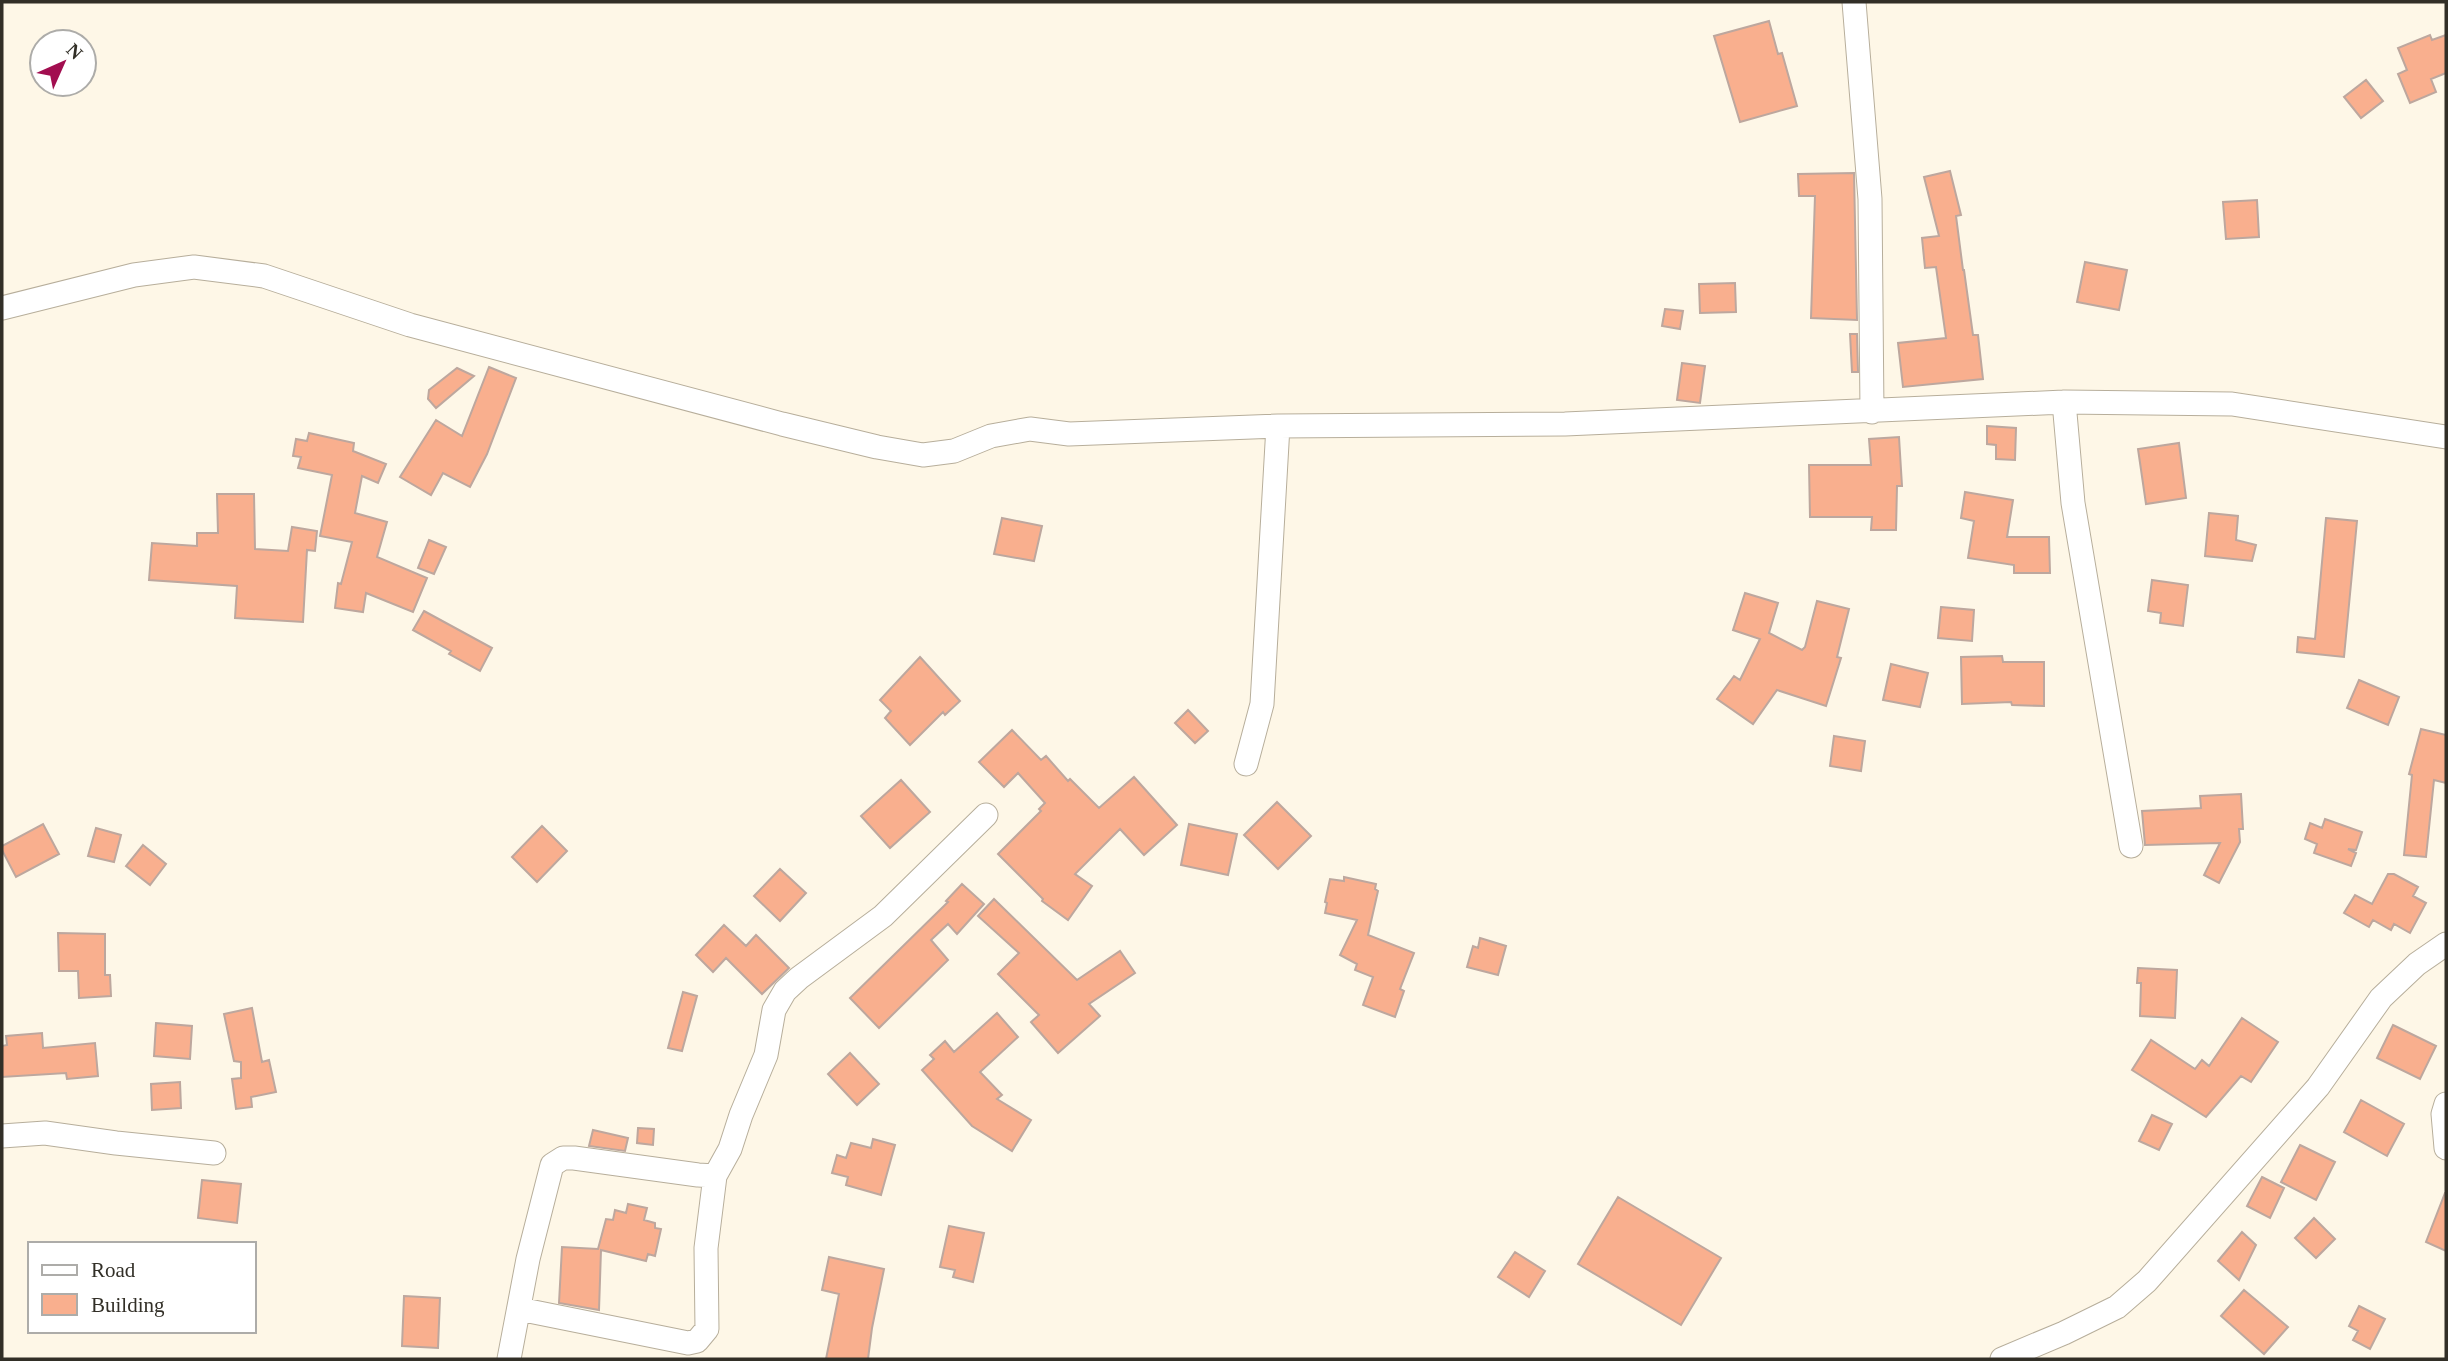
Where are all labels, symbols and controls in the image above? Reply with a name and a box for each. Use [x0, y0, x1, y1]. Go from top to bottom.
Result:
north arrow [28, 28, 98, 98]
text: N [62, 39, 87, 64]
legend [28, 1242, 256, 1333]
text: Road [91, 1258, 136, 1282]
text: Building [91, 1293, 165, 1317]

